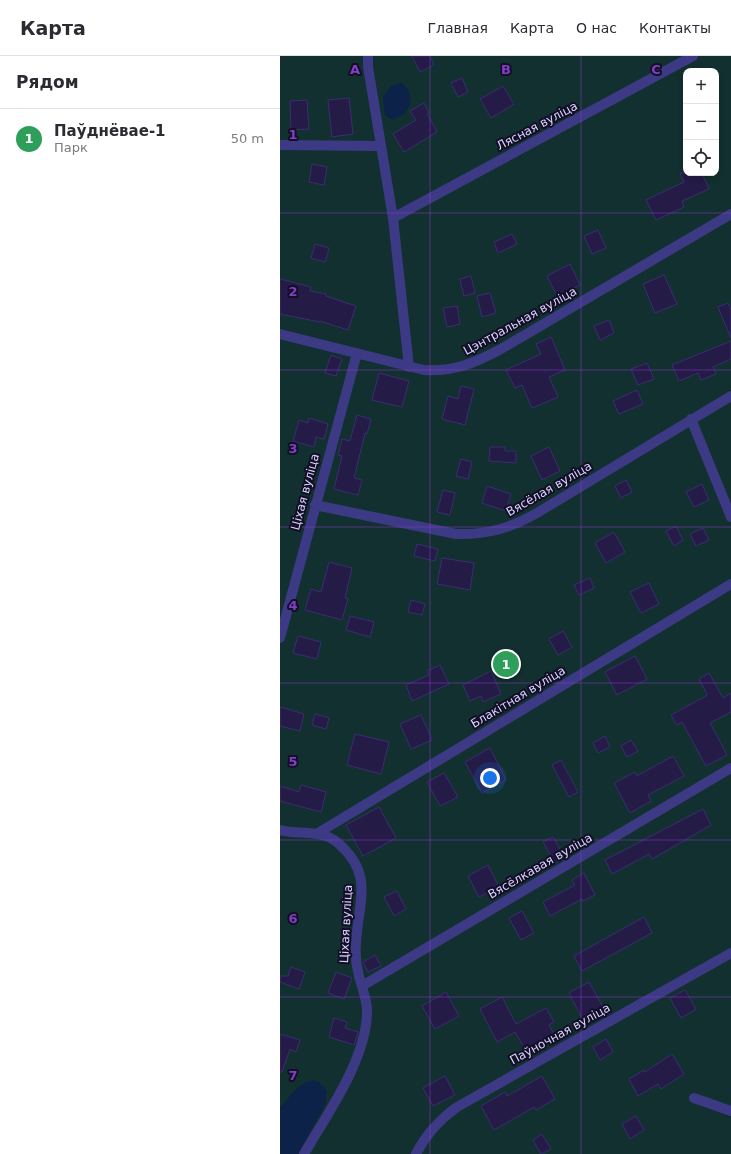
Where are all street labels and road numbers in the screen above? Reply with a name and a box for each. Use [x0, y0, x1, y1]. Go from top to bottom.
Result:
street label: Лясная вуліца [494, 99, 580, 153]
street label: Цэнтральная вуліца [461, 284, 579, 358]
street label: Ціхая вуліца [288, 452, 322, 532]
street label: Вясёлая вуліца [504, 459, 594, 519]
street label: Блакітная вуліца [468, 663, 568, 731]
street label: Вясёлкавая вуліца [485, 830, 595, 902]
street label: Ціхая вуліца [337, 884, 355, 964]
street label: Паўночная вуліца [507, 1001, 613, 1067]

